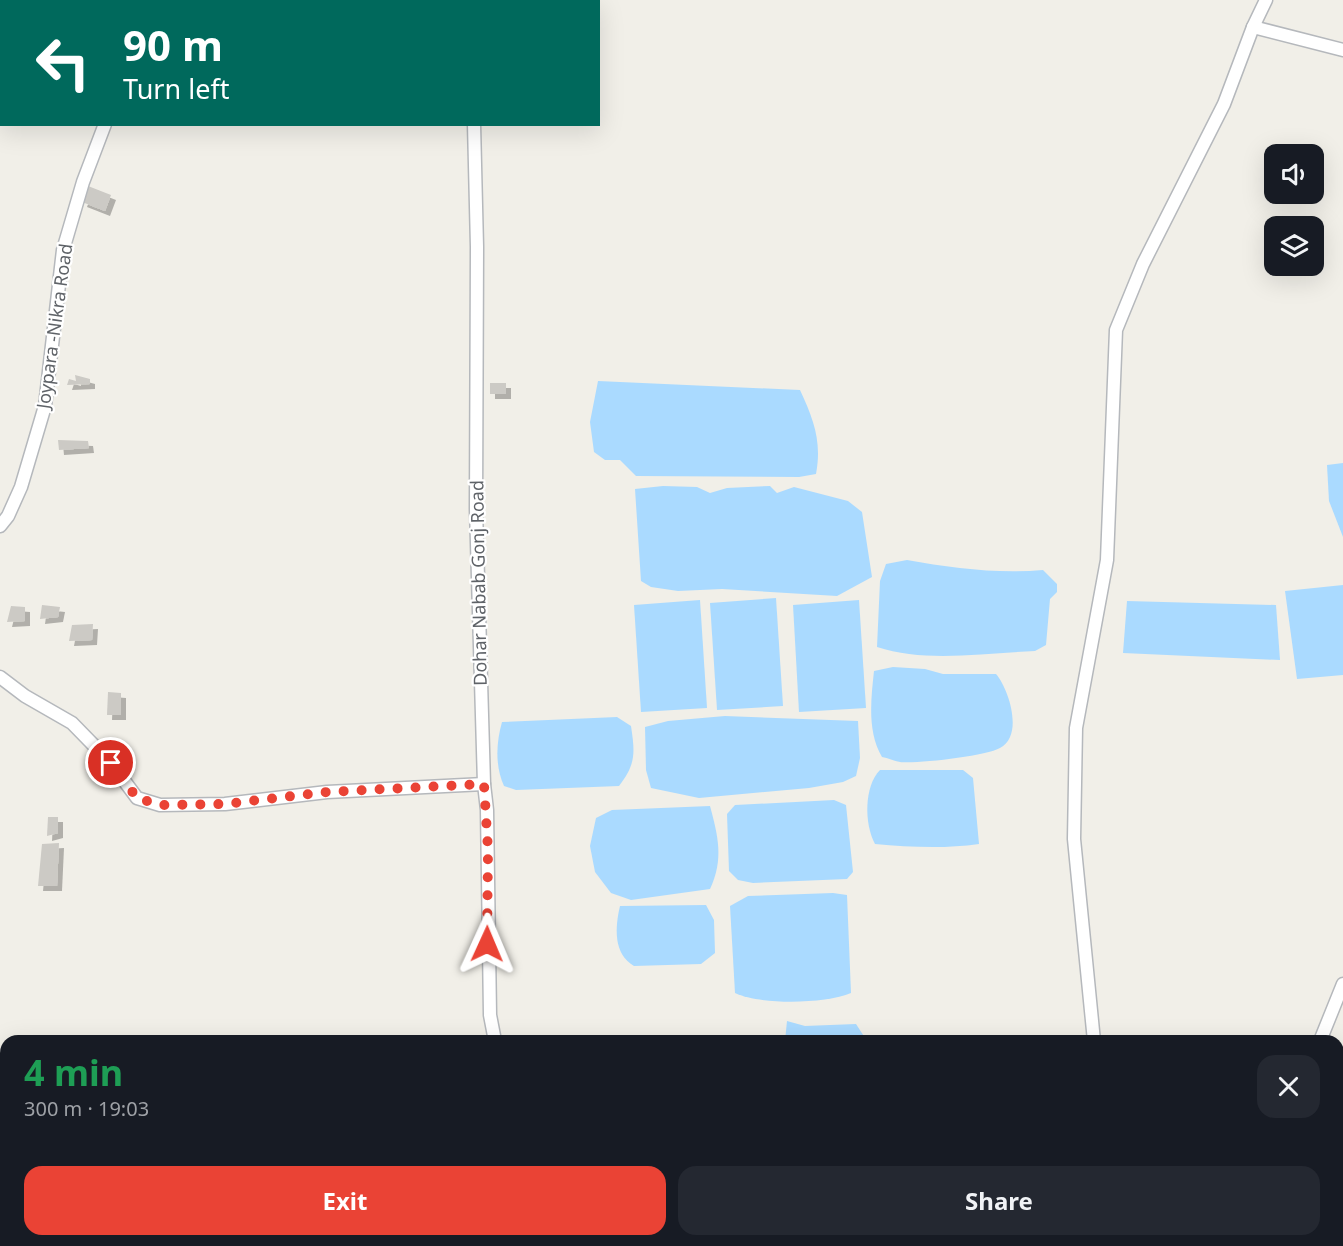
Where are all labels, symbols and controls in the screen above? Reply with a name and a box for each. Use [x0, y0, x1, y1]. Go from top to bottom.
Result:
text: 90 m [123, 16, 223, 73]
icon: left [24, 24, 102, 102]
text: Turn left [123, 70, 229, 107]
map controls [1264, 144, 1324, 276]
button: sound [1264, 144, 1324, 204]
button: layers [1264, 216, 1324, 276]
street label: Joypara -Nikra Road [30, 242, 77, 412]
street label: Dohar Nabab Gonj Road [464, 480, 492, 686]
pin [85, 737, 136, 788]
icon: arrive [94, 746, 127, 779]
position arrow [455, 912, 519, 976]
text: 4 min [24, 1048, 123, 1097]
button: close [1257, 1055, 1320, 1118]
text: 300 m · 19:03 [24, 1095, 149, 1122]
button: Exit [24, 1166, 666, 1235]
button: Share [678, 1166, 1320, 1235]

